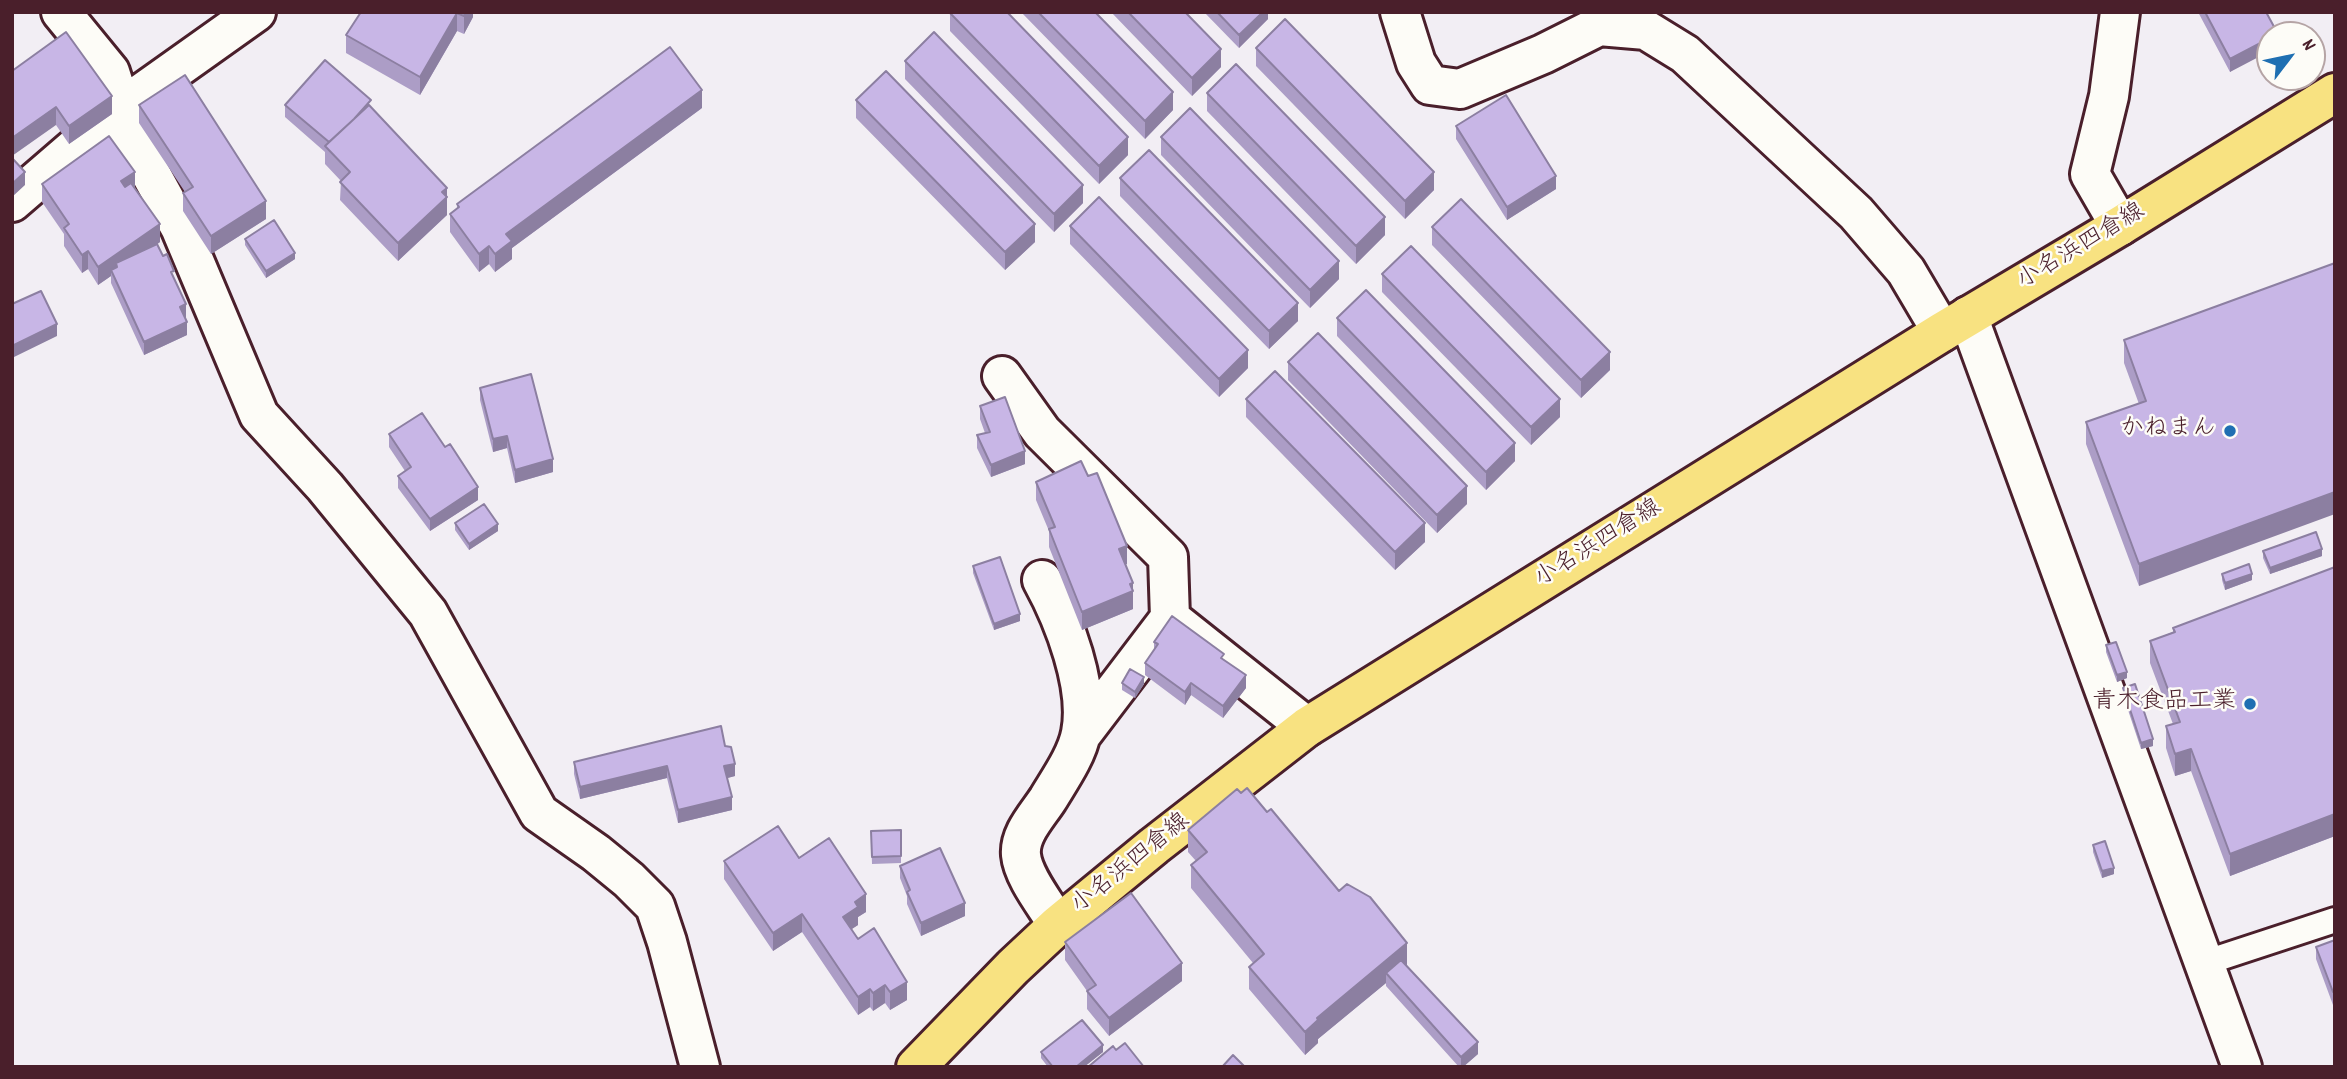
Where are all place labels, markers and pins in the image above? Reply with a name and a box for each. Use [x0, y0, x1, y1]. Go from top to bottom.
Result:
place label: かねまん [2120, 417, 2216, 445]
marker: かねまん [2222, 423, 2238, 439]
place label: 青木食品工業 [2092, 690, 2236, 718]
marker: 青木食品工業 [2242, 696, 2258, 712]

